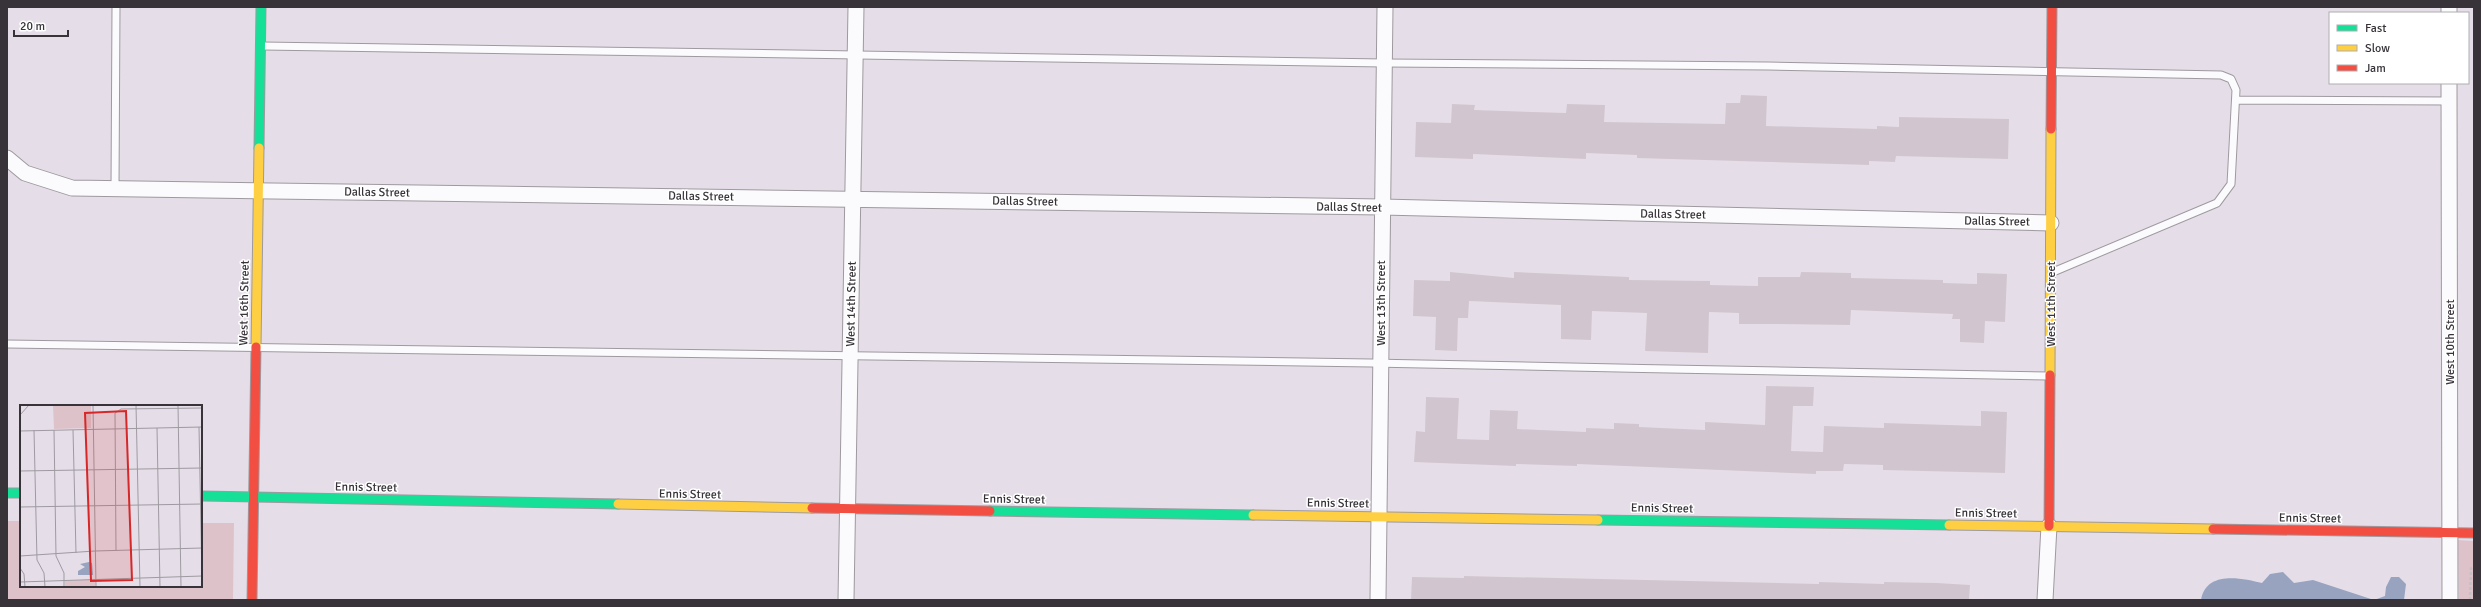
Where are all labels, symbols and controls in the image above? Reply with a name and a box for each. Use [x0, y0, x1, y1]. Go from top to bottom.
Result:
scale bar [14, 12, 68, 38]
legend [2329, 12, 2469, 84]
text: 20 m [20, 19, 45, 34]
text: Fast [2365, 21, 2386, 36]
text: Slow [2365, 41, 2390, 56]
text: Jam [2365, 61, 2386, 76]
street label: Dallas Street [344, 184, 410, 201]
street label: Dallas Street [668, 188, 734, 205]
street label: Dallas Street [992, 193, 1058, 210]
street label: Dallas Street [1316, 199, 1382, 216]
street label: Dallas Street [1640, 206, 1706, 223]
street label: Dallas Street [1964, 213, 2030, 230]
street label: West 16th Street [236, 260, 253, 346]
street label: West 13th Street [1374, 260, 1389, 346]
street label: West 14th Street [843, 261, 860, 347]
street label: West 11th Street [2044, 261, 2059, 347]
street label: West 10th Street [2443, 299, 2458, 385]
inset map [20, 405, 202, 587]
street label: Ennis Street [335, 479, 397, 496]
street label: Ennis Street [659, 486, 721, 503]
street label: Ennis Street [983, 491, 1045, 508]
street label: Ennis Street [1307, 495, 1369, 512]
street label: Ennis Street [1631, 500, 1693, 517]
street label: Ennis Street [1955, 505, 2017, 522]
street label: Ennis Street [2279, 510, 2341, 527]

